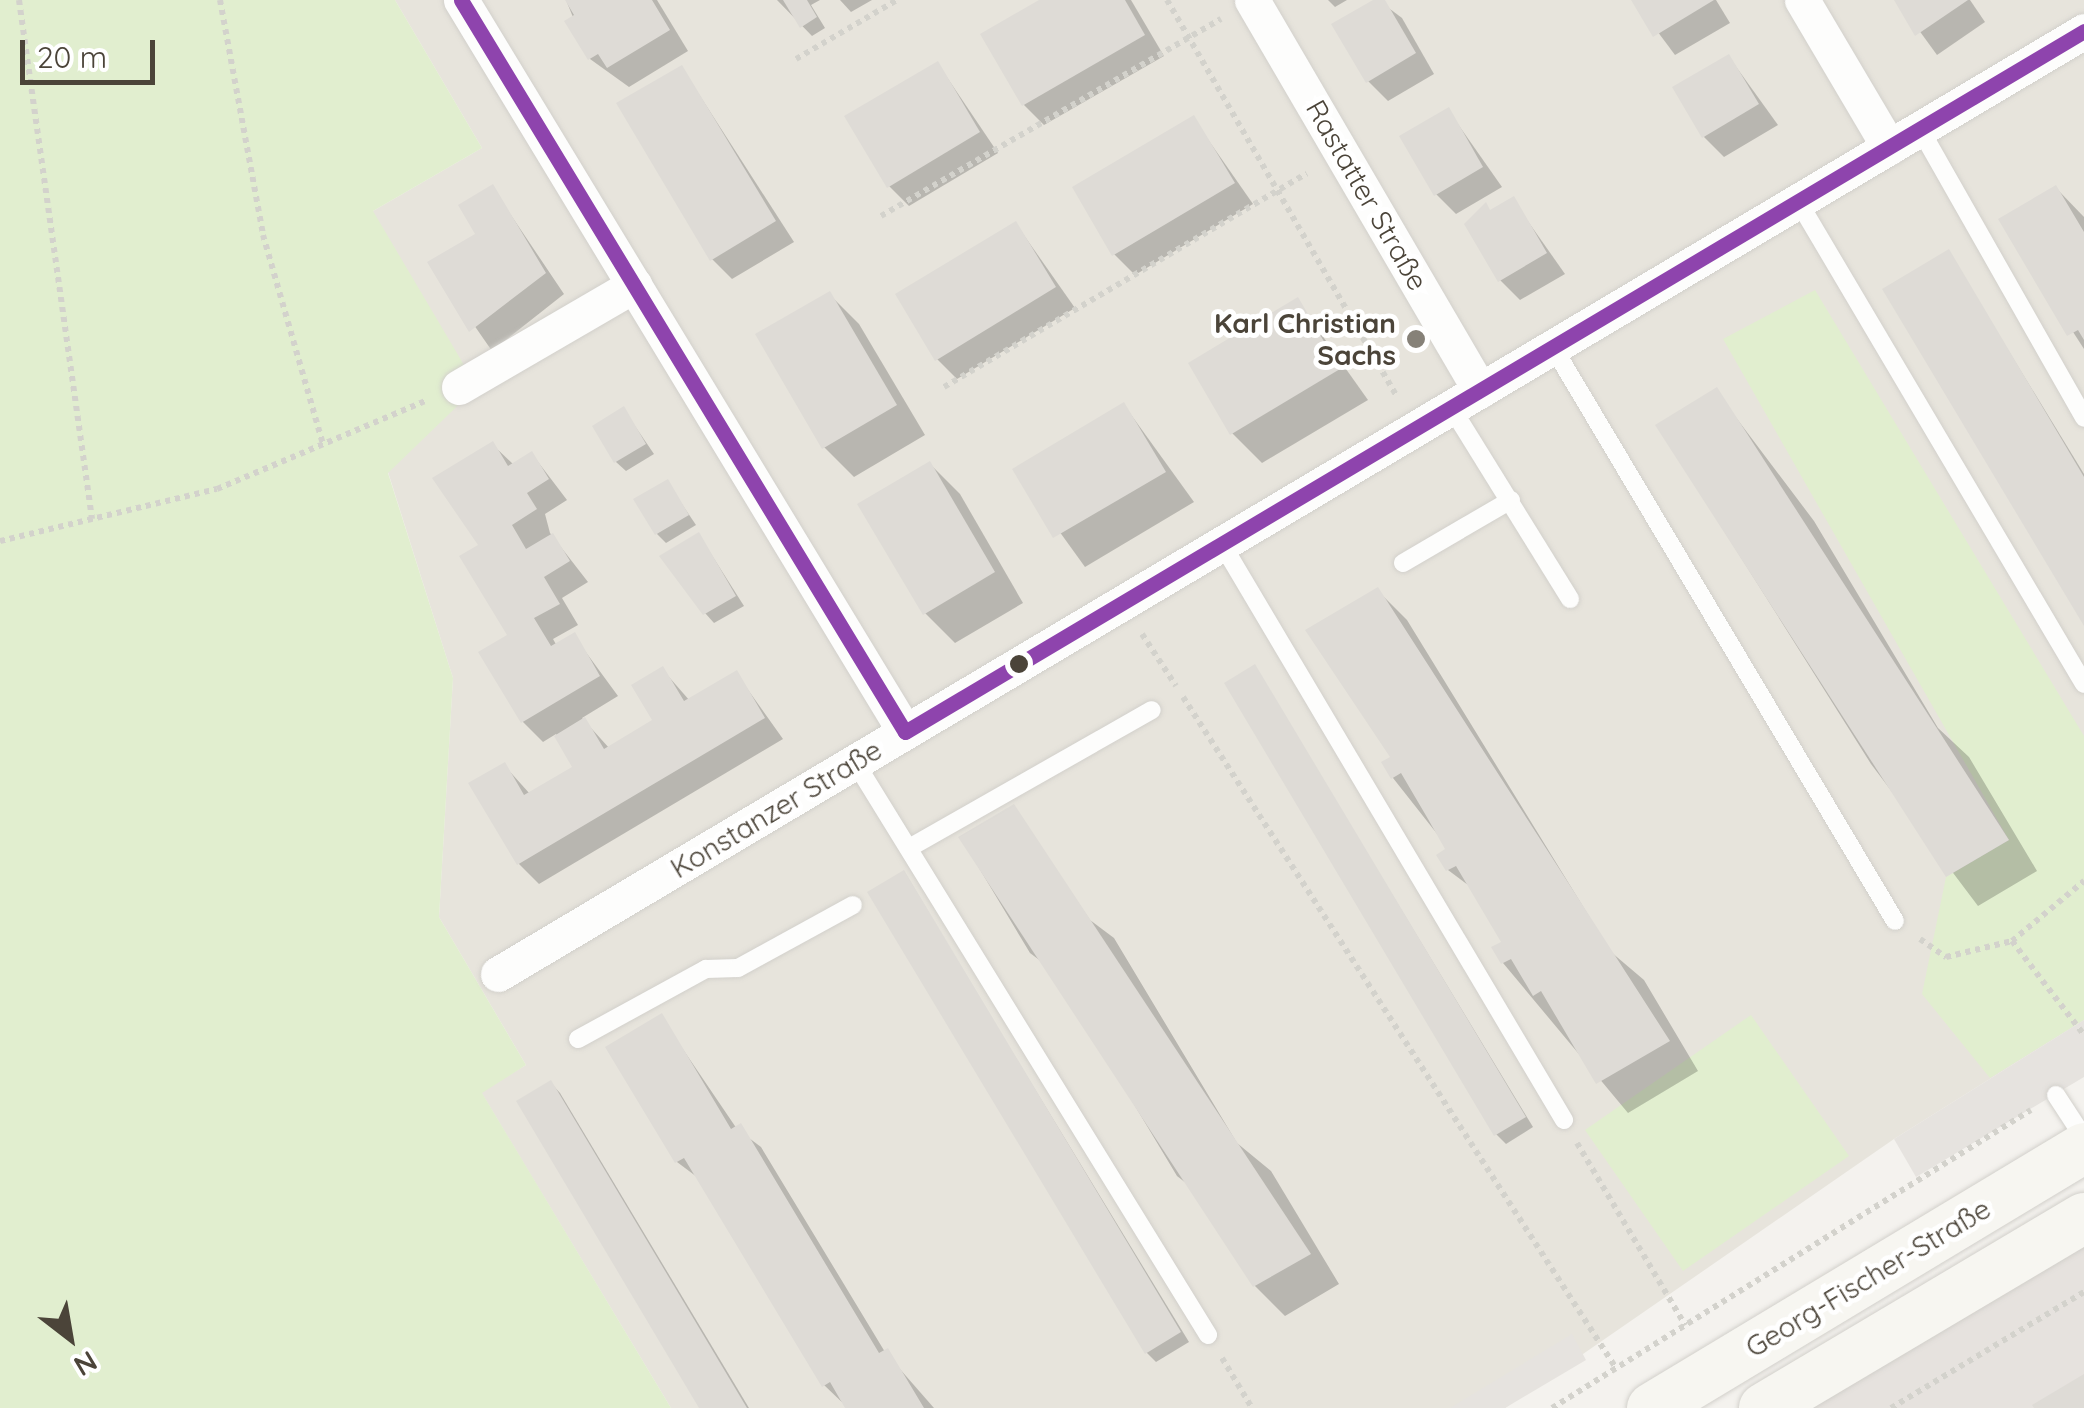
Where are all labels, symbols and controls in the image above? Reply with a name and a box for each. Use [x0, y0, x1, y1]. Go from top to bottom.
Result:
scale bar [25, 20, 160, 82]
text: 20 m [37, 38, 107, 76]
street label: Rastatter Straße [1299, 94, 1435, 296]
place label: Karl Christian Sachs [1214, 306, 1396, 372]
marker: Karl Christian Sachs [1405, 328, 1427, 350]
unlabelled marker [1009, 654, 1029, 674]
street label: Konstanzer Straße [664, 733, 888, 885]
street label: Georg-Fischer-Straße [1740, 1192, 1996, 1364]
north arrow [20, 1288, 120, 1388]
text: N [68, 1344, 104, 1384]

